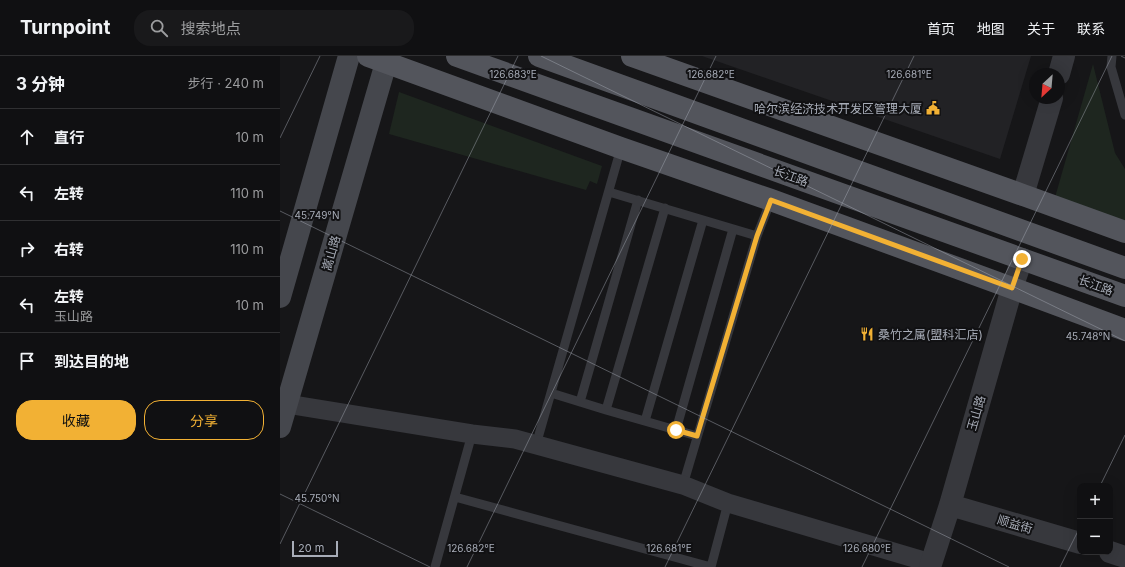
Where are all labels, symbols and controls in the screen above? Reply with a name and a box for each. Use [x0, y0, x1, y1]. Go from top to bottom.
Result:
search box [134, 10, 414, 46]
text: Turnpoint [20, 16, 110, 39]
icon: search [148, 17, 170, 39]
text: 搜索地点 [180, 19, 240, 38]
text: 首页 [927, 20, 955, 37]
text: 地图 [977, 20, 1005, 37]
text: 关于 [1027, 20, 1055, 37]
text: 联系 [1077, 20, 1105, 37]
text: 126.683°E [489, 68, 537, 80]
text: 126.682°E [687, 68, 735, 80]
text: 126.681°E [886, 68, 932, 80]
north arrow [1029, 68, 1065, 104]
text: 3 分钟 [16, 74, 65, 94]
text: 步行 · 240 m [188, 75, 264, 91]
public building icon: 哈尔滨经济技术开发区管理大厦 [925, 100, 941, 116]
place label: 哈尔滨经济技术开发区管理大厦 [754, 101, 922, 116]
icon: ahead [16, 126, 38, 148]
text: 直行 [54, 128, 84, 147]
text: 10 m [235, 129, 264, 145]
street label: 长江路 [772, 163, 810, 189]
icon: left [16, 182, 38, 204]
text: 左转 [54, 184, 84, 203]
text: 110 m [230, 185, 264, 201]
text: 45.749°N [295, 209, 339, 221]
street label: 嵩山路 [319, 234, 343, 272]
icon: right [16, 238, 38, 260]
text: 右转 [54, 240, 84, 259]
text: 110 m [230, 241, 264, 257]
route end [1013, 250, 1031, 268]
street label: 长江路 [1077, 272, 1115, 298]
text: 左转 [54, 287, 84, 306]
icon: left [16, 294, 38, 316]
text: 10 m [235, 297, 264, 313]
text: 玉山路 [54, 308, 93, 324]
restaurant icon: 桑竹之属(盟科汇店) [859, 326, 875, 342]
place label: 桑竹之属(盟科汇店) [878, 327, 983, 342]
text: 45.748°N [1066, 330, 1110, 342]
icon: arrive [16, 350, 38, 372]
text: 到达目的地 [54, 352, 129, 371]
street label: 玉山路 [964, 394, 988, 432]
button: 收藏 [16, 400, 136, 440]
button: 分享 [144, 400, 264, 440]
route start [667, 421, 685, 439]
map controls [1077, 483, 1113, 555]
button: + [1077, 483, 1113, 519]
text: 45.750°N [294, 492, 340, 504]
street label: 顺益街 [996, 512, 1034, 536]
button: − [1077, 519, 1113, 555]
scale bar [292, 539, 338, 558]
text: 20 m [298, 541, 324, 555]
text: 126.682°E [447, 542, 495, 554]
text: 126.681°E [646, 542, 692, 554]
text: 126.680°E [843, 542, 891, 554]

